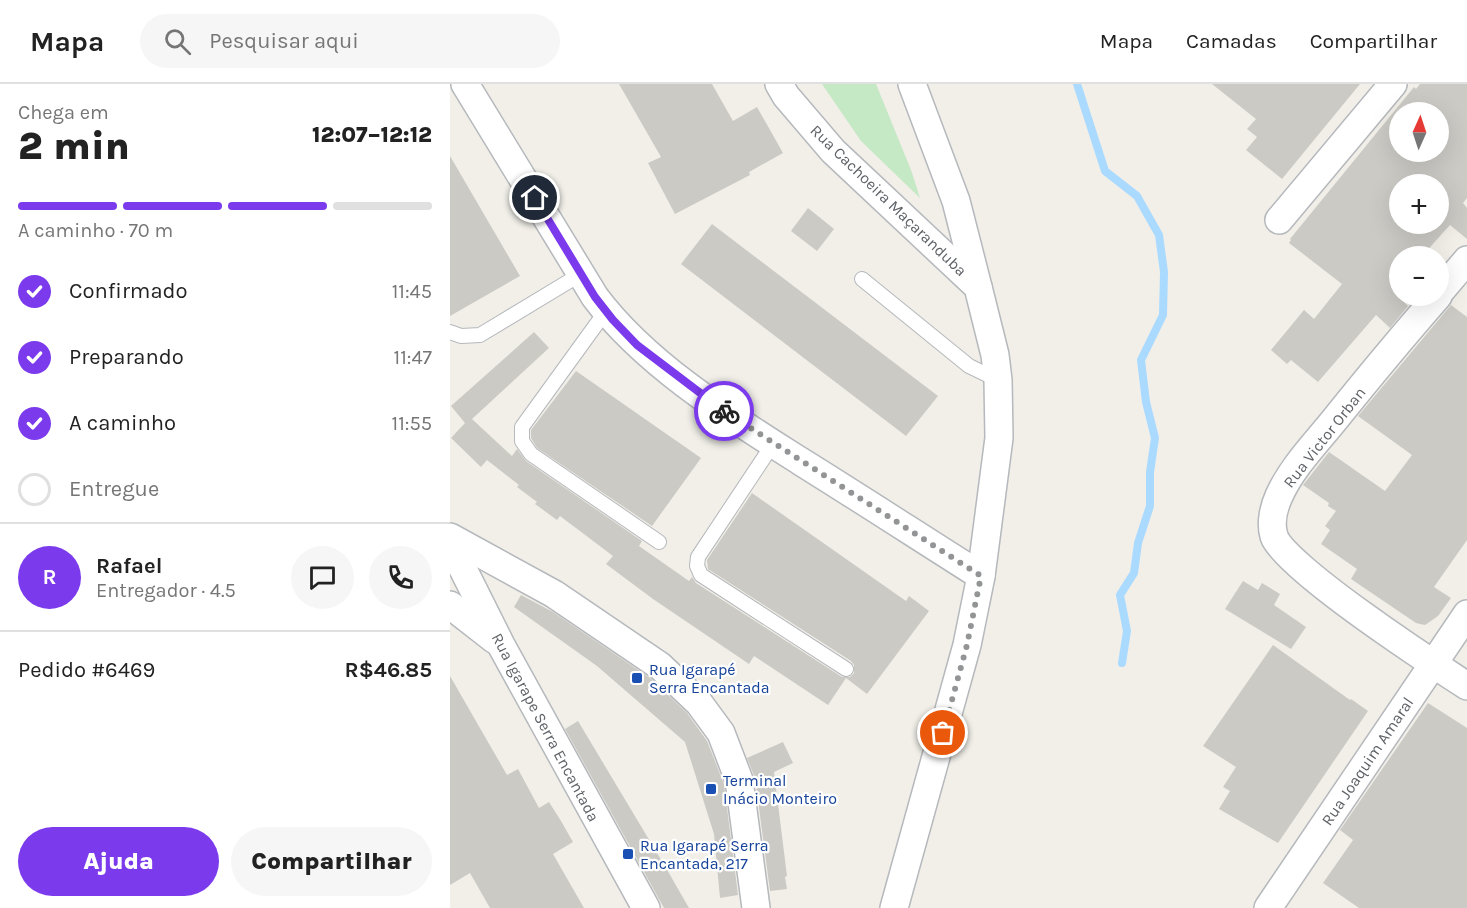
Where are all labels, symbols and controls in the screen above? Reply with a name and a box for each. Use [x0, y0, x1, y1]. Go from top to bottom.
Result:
search box [140, 14, 560, 68]
text: Mapa [30, 25, 104, 58]
icon: search [161, 25, 194, 58]
text: Pesquisar aqui [209, 28, 359, 54]
text: Mapa [1100, 29, 1153, 53]
text: Camadas [1186, 29, 1277, 53]
text: Compartilhar [1310, 29, 1437, 53]
text: Chega em [18, 101, 109, 124]
north arrow [1389, 102, 1449, 162]
map controls [1389, 102, 1449, 306]
street label: Rua Cachoeira Maçaranduba [807, 121, 971, 280]
text: 12:07–12:12 [312, 122, 432, 148]
text: 2 min [18, 123, 130, 169]
pin [509, 172, 560, 223]
button: + [1389, 174, 1449, 234]
icon: home [518, 181, 551, 214]
text: A caminho · 70 m [18, 219, 173, 242]
button: − [1389, 246, 1449, 306]
icon: check [18, 275, 51, 308]
text: Confirmado [69, 278, 188, 304]
text: 11:45 [392, 280, 432, 303]
icon: check [18, 341, 51, 374]
text: Preparando [69, 344, 184, 370]
text: 11:47 [394, 346, 432, 369]
courier [694, 381, 754, 441]
street label: Rua Victor Orban [1279, 383, 1370, 491]
icon: bike [708, 395, 741, 428]
icon: check [18, 407, 51, 440]
text: A caminho [69, 410, 176, 436]
text: 11:55 [392, 412, 432, 435]
text: Entregue [69, 476, 159, 502]
button: chat [291, 546, 354, 609]
button: phone [369, 546, 432, 609]
text: Rafael [96, 553, 162, 579]
text: R [42, 564, 57, 590]
text: Entregador · 4.5 [96, 579, 236, 602]
street label: Rua Igarape Serra Encantada [488, 630, 603, 825]
text: Pedido #6469 [18, 657, 155, 683]
text: R$46.85 [344, 657, 432, 683]
place label: Rua Igarapé Serra Encantada [649, 660, 770, 697]
marker: Rua Igarapé Serra Encantada [630, 671, 644, 685]
street label: Rua Joaquim Amaral [1317, 693, 1417, 829]
pin [917, 707, 968, 758]
icon: bag [926, 716, 959, 749]
place label: Terminal Inácio Monteiro [723, 771, 837, 808]
marker: Terminal Inácio Monteiro [704, 782, 718, 796]
button: Ajuda [18, 827, 219, 896]
button: Compartilhar [231, 827, 432, 896]
place label: Rua Igarapé Serra Encantada, 217 [640, 836, 769, 873]
marker: Rua Igarapé Serra Encantada, 217 [621, 847, 635, 861]

